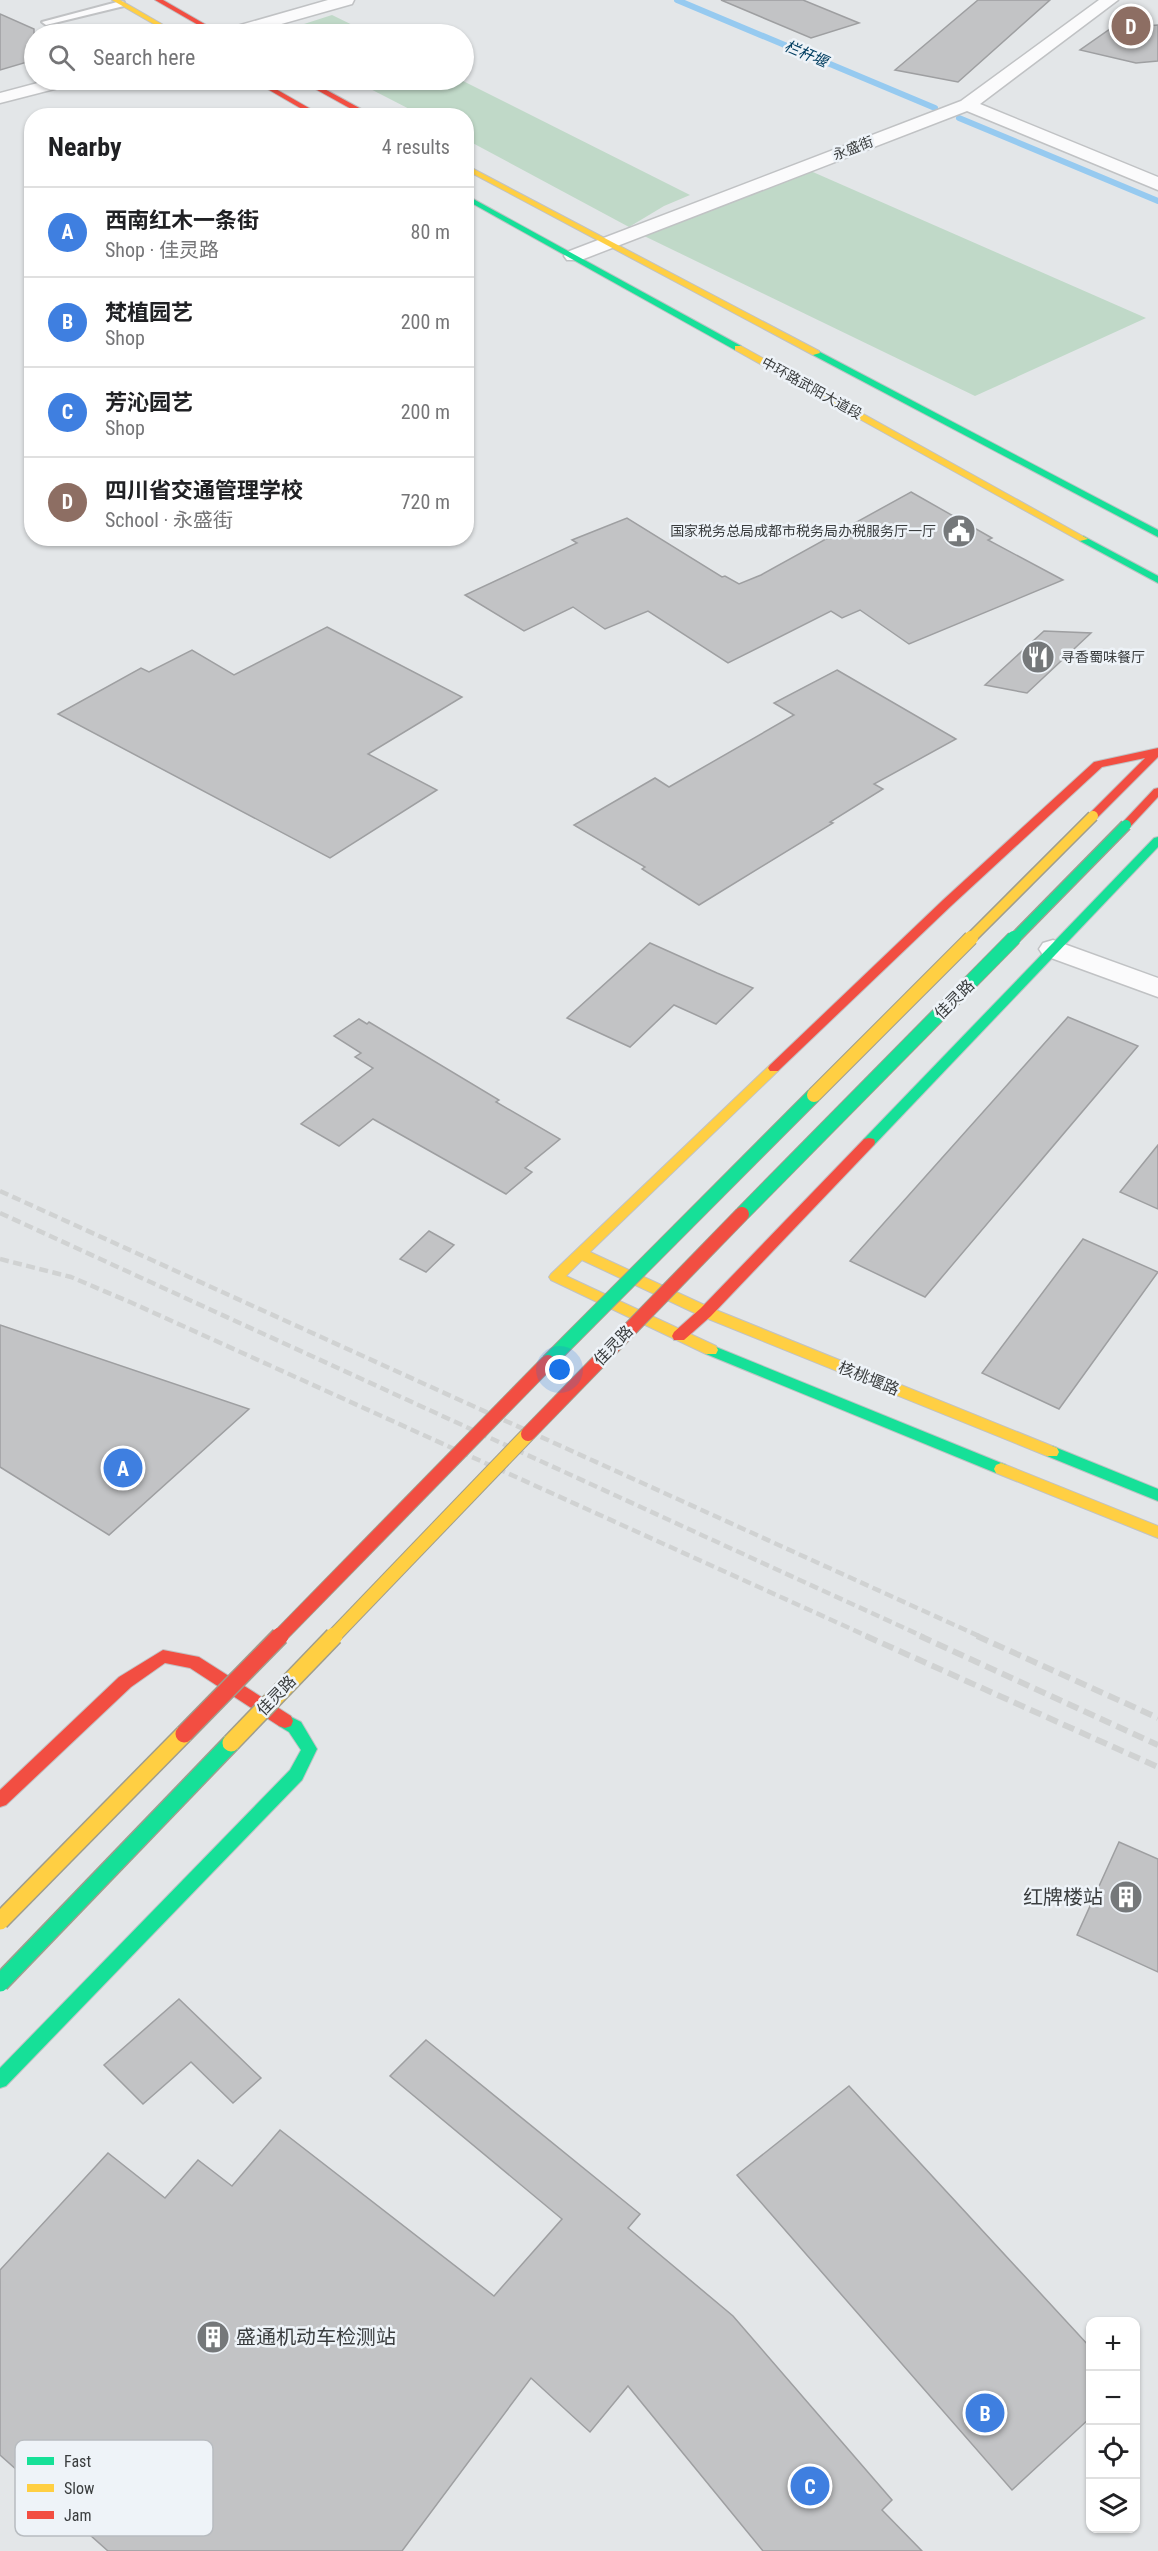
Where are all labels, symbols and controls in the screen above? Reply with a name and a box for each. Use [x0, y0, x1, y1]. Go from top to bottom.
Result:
pin: D [1112, 3, 1150, 48]
search box [24, 24, 474, 90]
water label: 栏杆堰 [782, 37, 833, 72]
icon: search [45, 41, 78, 74]
text: Search here [93, 45, 195, 70]
text: Nearby [48, 132, 122, 162]
street label: 永盛街 [831, 133, 875, 163]
text: 4 results [382, 135, 450, 159]
text: 西南红木一条街 [105, 208, 259, 233]
text: A [62, 220, 73, 244]
text: 80 m [411, 220, 450, 244]
text: Shop · 佳灵路 [105, 238, 219, 262]
text: 梵植园艺 [105, 300, 193, 325]
text: B [62, 310, 73, 334]
text: 200 m [401, 310, 450, 334]
text: Shop [105, 326, 145, 350]
street label: 中环路武阳大道段 [759, 354, 865, 422]
text: 芳沁园艺 [105, 390, 193, 415]
text: C [62, 400, 73, 424]
text: 200 m [401, 400, 450, 424]
text: Shop [105, 416, 145, 440]
text: 四川省交通管理学校 [105, 478, 303, 503]
text: D [62, 490, 73, 514]
text: 720 m [401, 490, 450, 514]
text: School · 永盛街 [105, 508, 233, 532]
public building icon: 国家税务总局成都市税务局办税服务厅一厅 [941, 513, 977, 549]
place label: 国家税务总局成都市税务局办税服务厅一厅 [670, 523, 936, 539]
restaurant icon: 寻香蜀味餐厅 [1020, 639, 1056, 675]
place label: 寻香蜀味餐厅 [1061, 649, 1145, 665]
street label: 佳灵路 [931, 976, 978, 1023]
street label: 佳灵路 [590, 1321, 637, 1369]
your location [545, 1355, 574, 1384]
street label: 核桃堰路 [836, 1358, 902, 1399]
pin: A [104, 1446, 142, 1490]
street label: 佳灵路 [253, 1671, 300, 1719]
building icon: 红牌楼站 [1108, 1879, 1144, 1915]
place label: 红牌楼站 [1023, 1885, 1103, 1909]
map controls [1086, 2317, 1140, 2533]
button: + [1086, 2317, 1140, 2371]
building icon: 盛通机动车检测站 [195, 2319, 231, 2355]
place label: 盛通机动车检测站 [236, 2325, 396, 2349]
button: − [1086, 2371, 1140, 2425]
pin: B [966, 2390, 1004, 2436]
button: locate [1086, 2425, 1140, 2479]
legend [15, 2440, 213, 2536]
text: Fast [64, 2452, 91, 2471]
pin: C [790, 2464, 830, 2508]
text: Slow [64, 2479, 94, 2498]
button: layers [1086, 2479, 1140, 2533]
text: Jam [64, 2506, 91, 2525]

